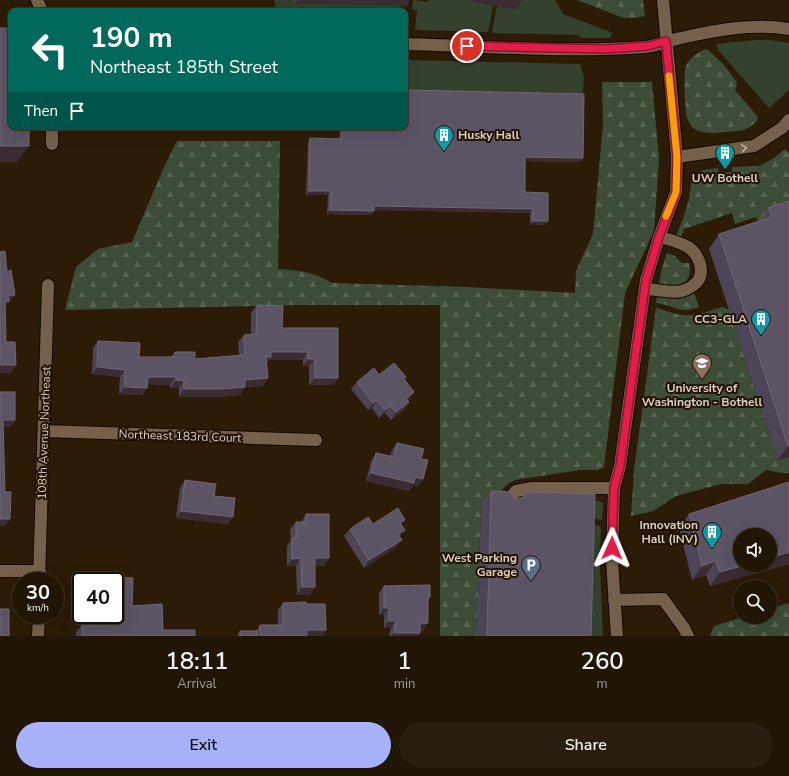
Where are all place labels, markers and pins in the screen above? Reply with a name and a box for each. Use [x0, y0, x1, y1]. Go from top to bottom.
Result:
pin [450, 29, 484, 63]
building icon: Husky Hall [433, 124, 455, 152]
place label: Husky Hall [458, 127, 520, 143]
building icon: UW Bothell [714, 142, 736, 170]
place label: UW Bothell [692, 170, 758, 186]
building icon: CC3-GLA [750, 308, 772, 336]
place label: CC3-GLA [694, 311, 747, 327]
school or university icon: University of Washington - Bothell [691, 352, 713, 380]
place label: University of Washington - Bothell [642, 380, 762, 410]
place label: Innovation Hall (INV) [639, 517, 698, 547]
building icon: Innovation Hall (INV) [701, 521, 723, 549]
place label: West Parking Garage [442, 550, 517, 580]
parking icon: West Parking Garage [520, 554, 542, 582]

